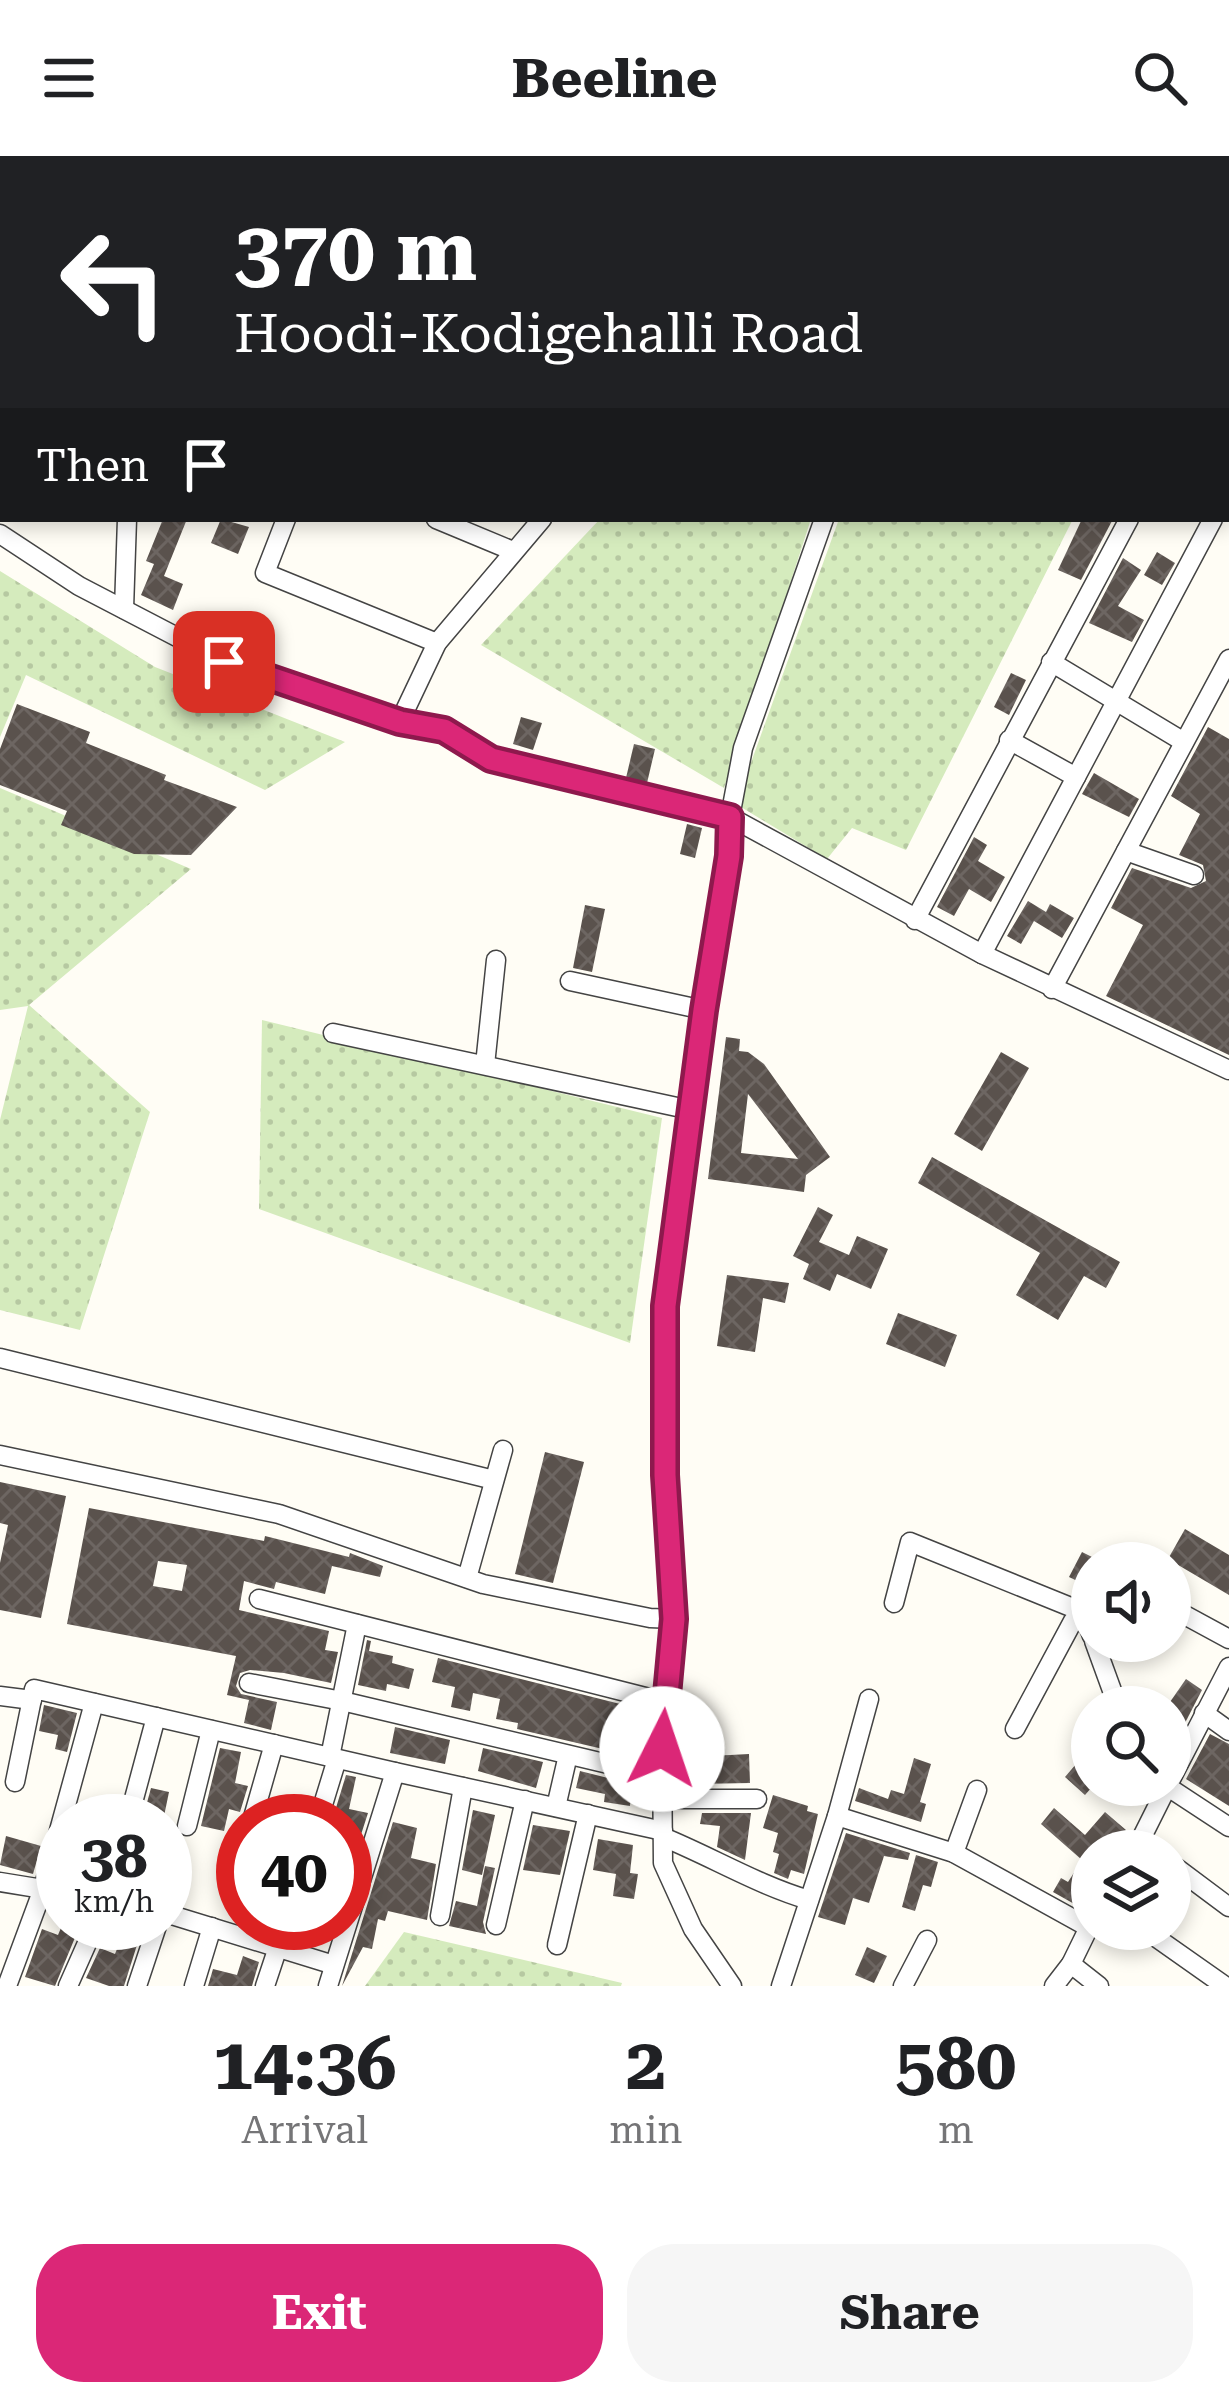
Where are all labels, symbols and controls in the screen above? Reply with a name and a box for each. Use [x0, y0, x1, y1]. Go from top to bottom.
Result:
icon: menu [36, 45, 102, 111]
icon: search [1127, 45, 1193, 111]
text: Beeline [511, 47, 718, 110]
text: 370 m [234, 202, 477, 300]
icon: left [36, 204, 192, 360]
text: Hoodi-Kodigehalli Road [234, 302, 863, 365]
icon: arrive [173, 432, 239, 498]
text: Then [36, 439, 149, 492]
pin [173, 611, 275, 713]
icon: arrive [191, 629, 257, 695]
map controls [1071, 1542, 1191, 1950]
button: sound [1071, 1542, 1191, 1662]
position arrow [599, 1686, 725, 1812]
button: search [1071, 1686, 1191, 1806]
speed limit sign: 40 [216, 1794, 372, 1950]
text: 38 [80, 1821, 148, 1892]
button: layers [1071, 1830, 1191, 1950]
text: km/h [74, 1884, 154, 1919]
text: 14:36 [213, 2022, 397, 2107]
text: 2 [626, 2022, 666, 2107]
text: 580 [895, 2022, 1016, 2107]
text: Arrival [241, 2107, 368, 2153]
text: min [609, 2107, 683, 2153]
text: m [938, 2107, 974, 2153]
button: Exit [36, 2244, 603, 2382]
button: Share [627, 2244, 1193, 2382]

